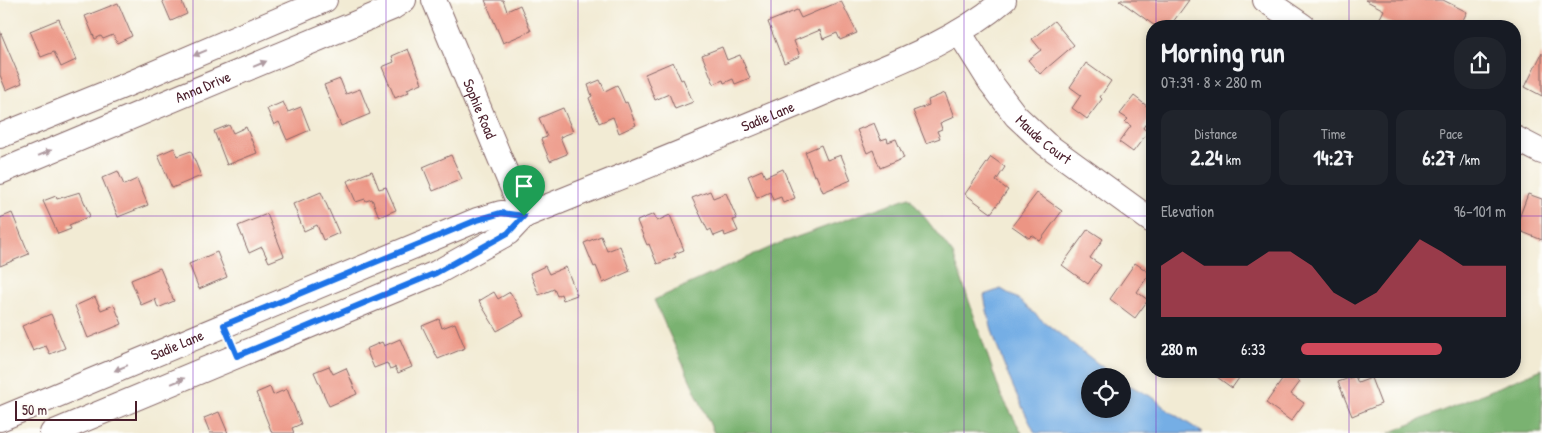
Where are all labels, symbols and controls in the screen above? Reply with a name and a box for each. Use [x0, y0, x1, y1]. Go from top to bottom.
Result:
text: Morning run [1161, 33, 1285, 71]
button: share [1454, 37, 1506, 89]
one-way arrow [193, 50, 207, 58]
one-way arrow [253, 59, 267, 67]
street label: Anna Drive [172, 66, 234, 108]
text: 07:39 · 8 × 280 m [1161, 71, 1262, 93]
street label: Sophie Road [458, 76, 502, 142]
street label: Sadie Lane [738, 96, 797, 137]
street label: Maude Court [1011, 110, 1077, 170]
text: Distance [1194, 124, 1237, 143]
text: Time [1321, 124, 1346, 143]
text: Pace [1440, 124, 1463, 143]
text: 2.24 [1191, 143, 1223, 172]
text: 14:27 [1313, 143, 1354, 172]
text: 6:27 [1422, 143, 1456, 172]
one-way arrow [38, 149, 53, 157]
text: km [1223, 150, 1241, 169]
text: /km [1456, 150, 1480, 169]
pin [503, 165, 545, 216]
icon: arrive [510, 172, 538, 200]
text: Elevation [1161, 200, 1214, 222]
text: 96–101 m [1454, 200, 1506, 222]
street label: Sadie Lane [147, 324, 207, 365]
text: 280 m [1161, 338, 1197, 360]
text: 6:33 [1241, 338, 1265, 360]
one-way arrow [114, 365, 128, 373]
map controls [1081, 368, 1131, 418]
button: locate [1081, 368, 1131, 418]
one-way arrow [171, 376, 185, 384]
scale bar [15, 398, 138, 421]
text: 50 m [22, 400, 47, 419]

